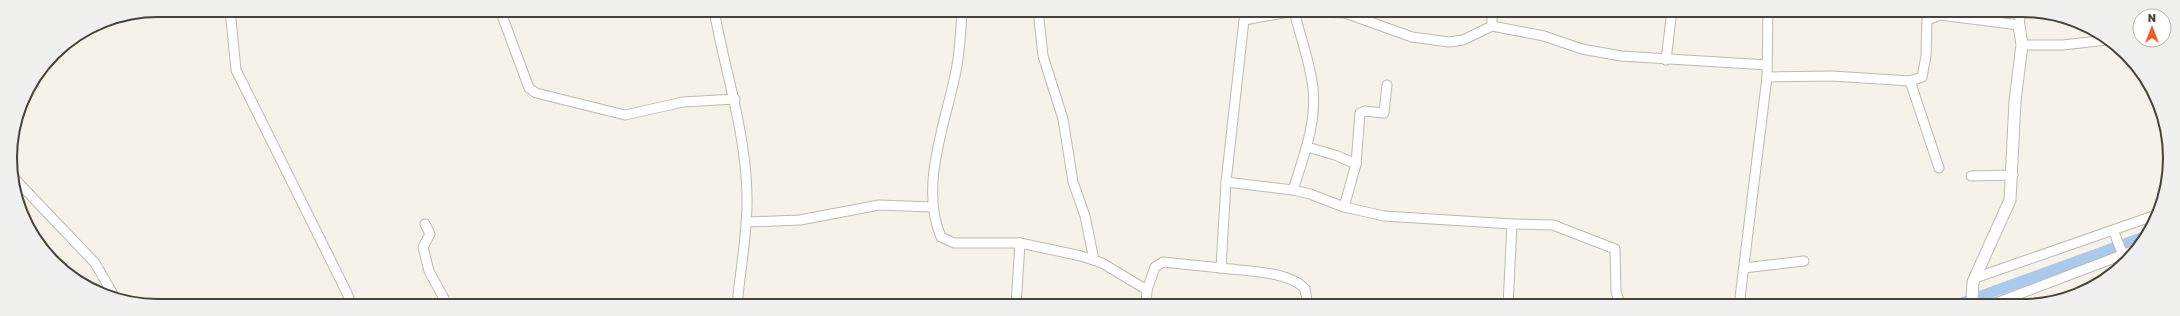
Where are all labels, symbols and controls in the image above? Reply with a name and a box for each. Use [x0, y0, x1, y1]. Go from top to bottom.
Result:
north arrow [2132, 8, 2172, 48]
text: N [2148, 11, 2156, 24]

